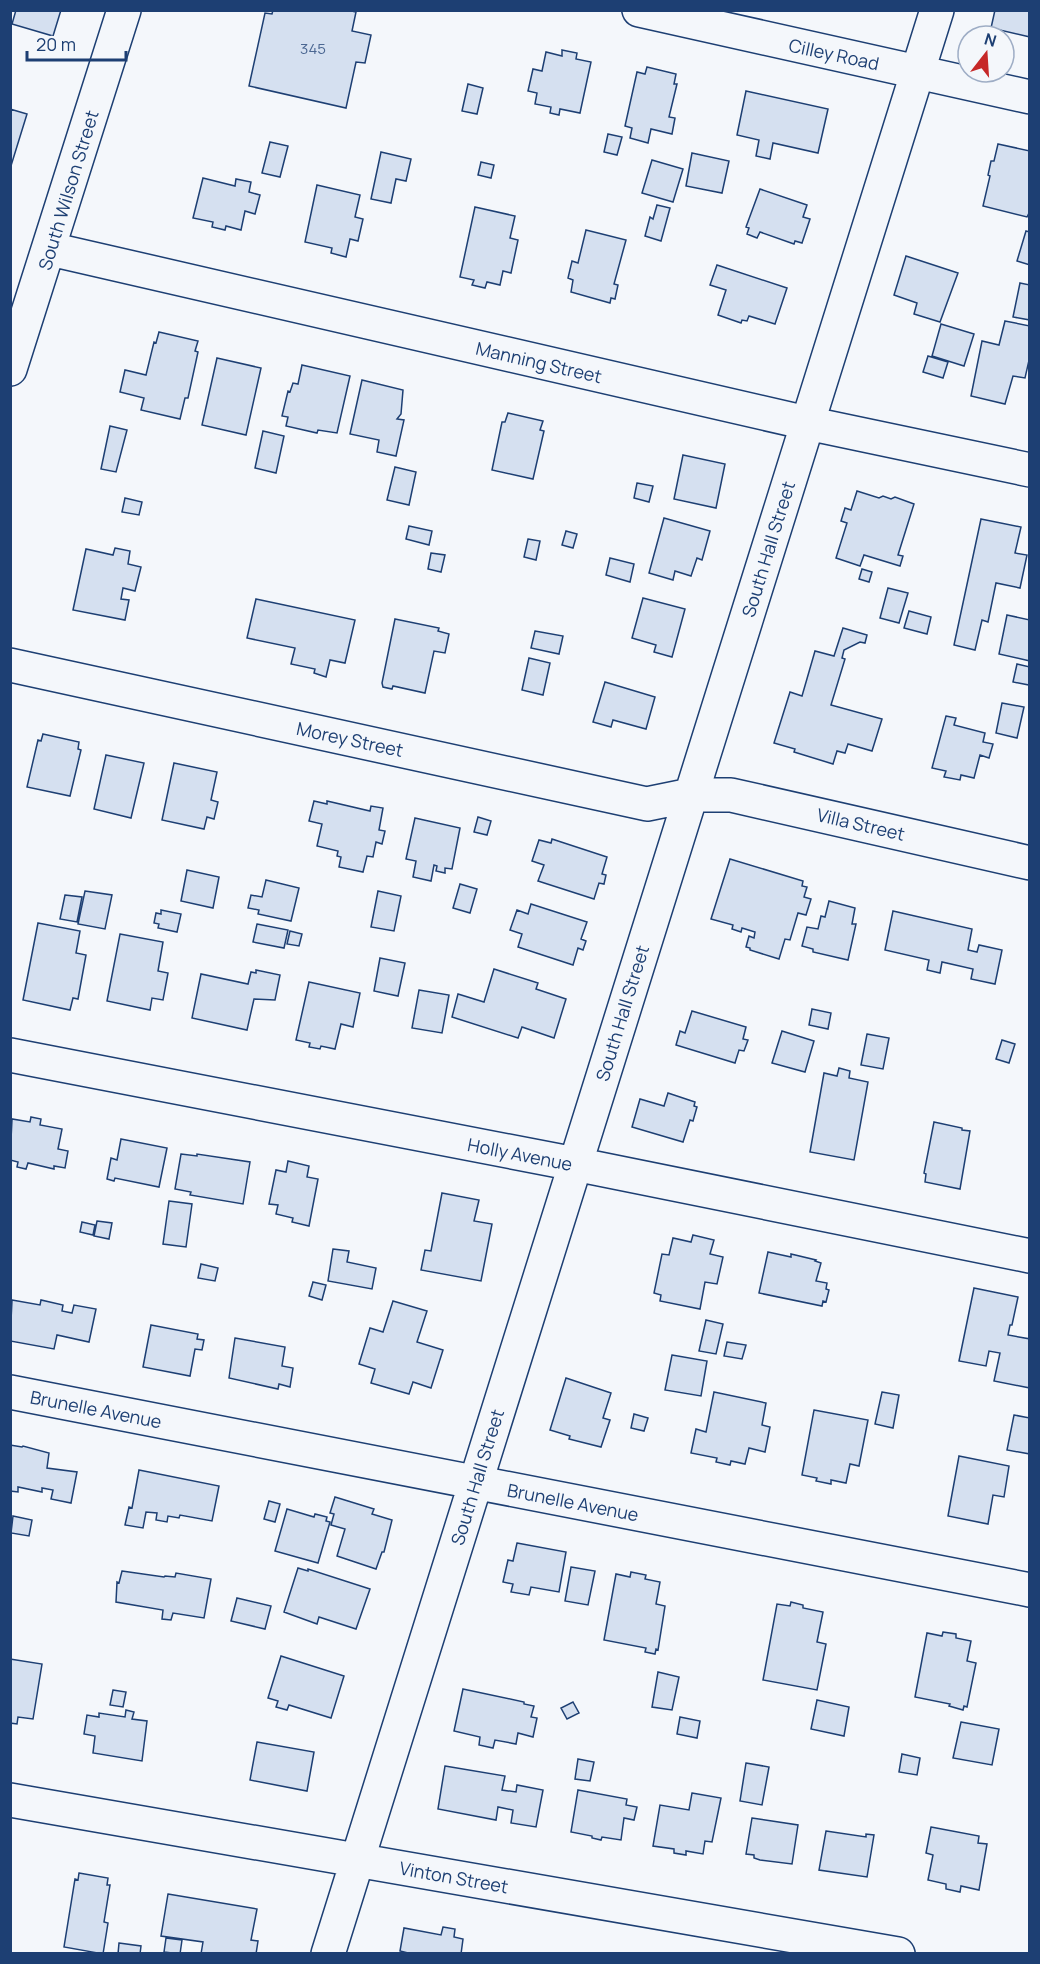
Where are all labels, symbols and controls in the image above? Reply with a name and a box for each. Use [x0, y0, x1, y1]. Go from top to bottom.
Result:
scale bar [27, 24, 126, 62]
north arrow [956, 24, 1016, 84]
text: N [982, 27, 999, 52]
text: 20 m [36, 32, 76, 56]
street label: Cilley Road [787, 33, 881, 75]
house number: 345 [300, 38, 326, 59]
street label: South Wilson Street [32, 107, 104, 273]
street label: Manning Street [474, 336, 604, 388]
street label: South Hall Street [736, 478, 800, 620]
street label: Morey Street [294, 716, 406, 762]
street label: Villa Street [815, 802, 907, 846]
street label: South Hall Street [590, 942, 654, 1084]
street label: Holly Avenue [466, 1132, 574, 1176]
street label: Brunelle Avenue [28, 1384, 164, 1434]
street label: South Hall Street [445, 1406, 509, 1548]
street label: Brunelle Avenue [505, 1477, 641, 1527]
street label: Vinton Street [398, 1856, 510, 1898]

